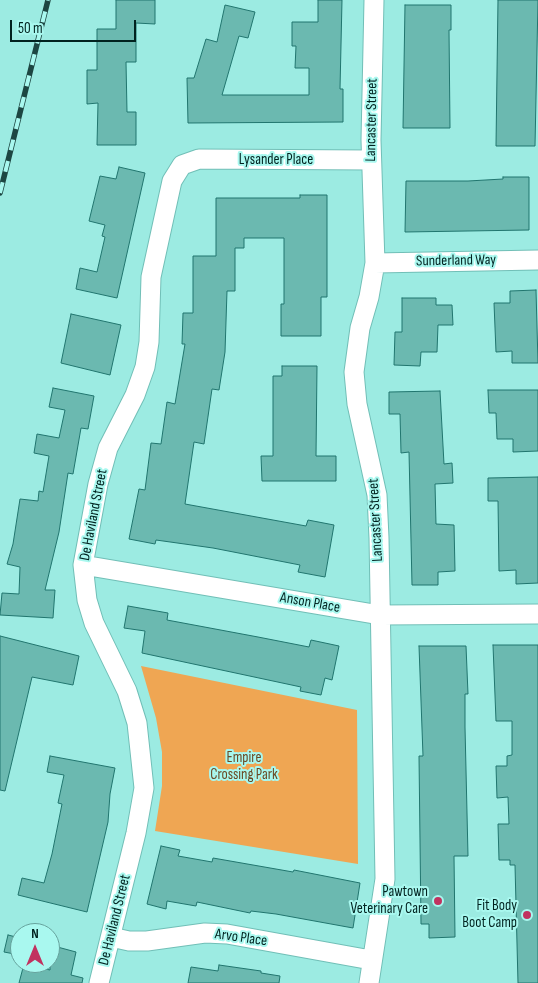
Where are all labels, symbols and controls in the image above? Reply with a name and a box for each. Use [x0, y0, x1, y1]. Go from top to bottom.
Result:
scale bar [12, 10, 139, 42]
text: 50 m [18, 19, 43, 38]
street label: Lancaster Street [362, 78, 382, 162]
street label: Lysander Place [239, 151, 313, 169]
street label: Sunderland Way [416, 251, 496, 271]
street label: De Haviland Street [76, 468, 112, 562]
street label: Lancaster Street [365, 478, 387, 562]
street label: Anson Place [279, 589, 341, 617]
park label: Empire Crossing Park [210, 749, 278, 784]
street label: De Haviland Street [95, 873, 135, 967]
place label: Pawtown Veterinary Care [350, 883, 428, 918]
marker: Pawtown Veterinary Care [432, 895, 444, 907]
place label: Fit Body Boot Camp [462, 897, 517, 932]
marker: Fit Body Boot Camp [521, 909, 533, 921]
north arrow [10, 923, 60, 973]
text: N [31, 925, 39, 942]
street label: Arvo Place [214, 925, 268, 951]

